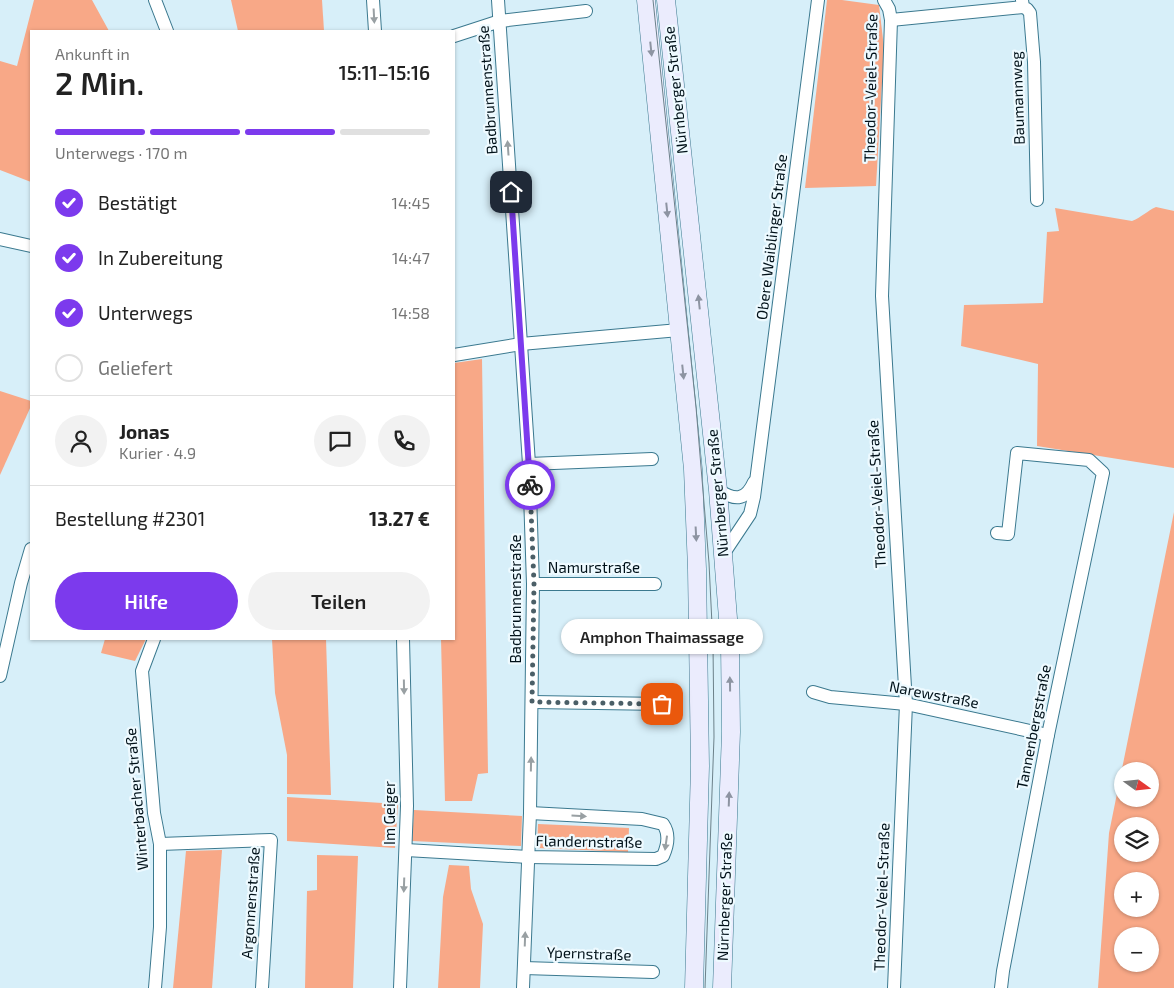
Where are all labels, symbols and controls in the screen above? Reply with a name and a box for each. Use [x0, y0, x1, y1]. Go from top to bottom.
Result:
one-way arrow [371, 8, 379, 24]
street label: Theodor-Veiel-Straße [860, 14, 880, 162]
street label: Badbrunnenstraße [474, 25, 500, 155]
street label: Nürnberger Straße [659, 25, 691, 155]
one-way arrow [647, 41, 655, 57]
text: Ankunft in [55, 44, 130, 63]
street label: Baumannweg [1006, 50, 1028, 145]
text: 15:11–15:16 [339, 61, 430, 84]
text: 2 Min. [55, 63, 144, 101]
one-way arrow [504, 139, 512, 155]
text: Unterwegs · 170 m [55, 143, 188, 162]
street label: Obere Waiblinger Straße [752, 153, 790, 321]
pin [490, 171, 532, 213]
icon: home [497, 178, 525, 206]
icon: check [55, 189, 83, 217]
text: Bestätigt [98, 191, 177, 214]
text: 14:45 [392, 193, 430, 212]
one-way arrow [663, 202, 671, 218]
icon: check [55, 244, 83, 272]
text: In Zubereitung [98, 246, 223, 269]
text: 14:47 [392, 248, 430, 267]
one-way arrow [695, 294, 703, 310]
icon: check [55, 299, 83, 327]
text: Unterwegs [98, 301, 193, 324]
text: 14:58 [392, 303, 430, 322]
text: Geliefert [98, 356, 173, 379]
one-way arrow [680, 364, 688, 380]
button: person [55, 415, 107, 467]
button: chat [314, 415, 366, 467]
button: phone [378, 415, 430, 467]
street label: Theodor-Veiel-Straße [863, 419, 889, 569]
text: Jonas [119, 420, 170, 443]
street label: Nürnberger Straße [702, 428, 732, 558]
text: Kurier · 4.9 [119, 443, 196, 462]
courier [505, 460, 555, 510]
icon: bike [516, 471, 544, 499]
text: Bestellung #2301 [55, 507, 205, 530]
text: 13.27 € [369, 507, 430, 530]
one-way arrow [692, 526, 700, 542]
street label: Badbrunnenstraße [506, 534, 524, 664]
street label: Namurstraße [548, 558, 640, 576]
button: Hilfe [55, 572, 238, 630]
button: Teilen [248, 572, 430, 630]
callout: Amphon Thaimassage [561, 619, 763, 654]
text: Amphon Thaimassage [580, 627, 744, 646]
street label: Tannenbergstraße [1012, 663, 1054, 791]
one-way arrow [726, 675, 734, 691]
street label: Narewstraße [888, 677, 980, 712]
one-way arrow [400, 680, 408, 696]
pin [641, 683, 683, 725]
icon: bag [648, 690, 676, 718]
street label: Winterbacher Straße [121, 727, 151, 871]
one-way arrow [527, 756, 535, 772]
north arrow [1114, 762, 1159, 808]
map controls [1114, 762, 1159, 972]
street label: Im Geiger [380, 781, 398, 845]
one-way arrow [725, 791, 733, 807]
one-way arrow [571, 812, 587, 820]
button: layers [1114, 817, 1159, 862]
street label: Theodor-Veiel-Straße [869, 822, 893, 971]
street label: Flandernstraße [536, 831, 642, 851]
street label: Nürnberger Straße [713, 833, 735, 961]
one-way arrow [662, 836, 670, 852]
street label: Argonnenstraße [237, 846, 263, 959]
button: + [1114, 872, 1159, 917]
one-way arrow [400, 877, 408, 893]
button: − [1114, 927, 1159, 972]
one-way arrow [521, 931, 529, 947]
street label: Ypernstraße [546, 943, 632, 963]

